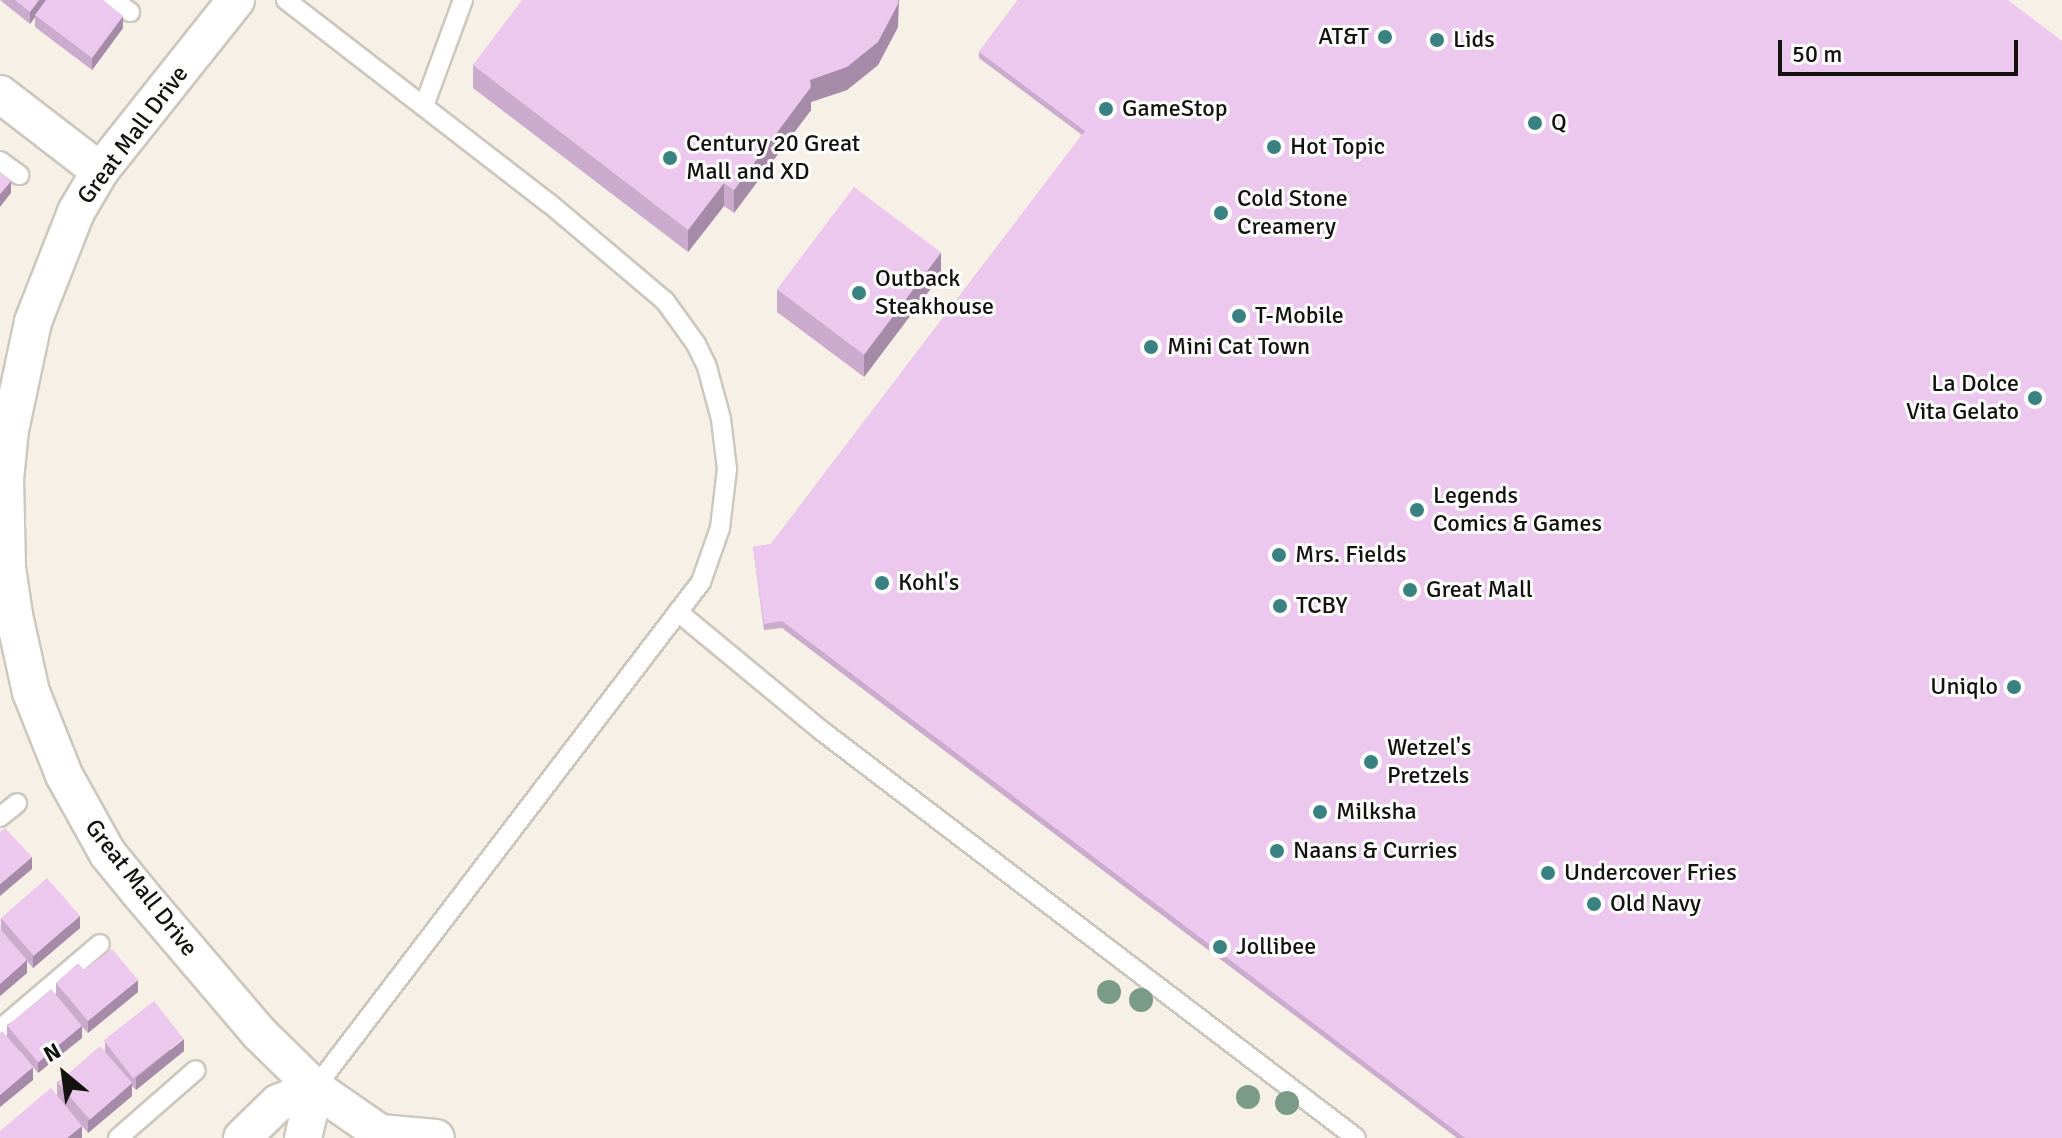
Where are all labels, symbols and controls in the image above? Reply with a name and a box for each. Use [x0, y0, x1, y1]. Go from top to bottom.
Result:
place label: AT&T [1318, 23, 1369, 51]
scale bar [1782, 24, 2022, 74]
place label: Lids [1453, 26, 1495, 54]
marker: AT&T [1376, 28, 1394, 46]
marker: Lids [1428, 31, 1446, 49]
text: 50 m [1792, 39, 1842, 69]
street label: Great Mall Drive [72, 60, 194, 210]
place label: GameStop [1122, 95, 1227, 123]
marker: GameStop [1097, 100, 1115, 118]
place label: Q [1551, 109, 1567, 137]
marker: Q [1526, 114, 1544, 132]
place label: Century 20 Great Mall and XD [686, 130, 860, 186]
place label: Hot Topic [1290, 133, 1385, 161]
marker: Hot Topic [1265, 138, 1283, 156]
marker: Century 20 Great Mall and XD [661, 149, 679, 167]
place label: Cold Stone Creamery [1237, 185, 1348, 241]
marker: Cold Stone Creamery [1212, 204, 1230, 222]
place label: Outback Steakhouse [875, 265, 994, 321]
marker: Outback Steakhouse [850, 284, 868, 302]
place label: T-Mobile [1255, 302, 1344, 330]
marker: T-Mobile [1230, 307, 1248, 325]
place label: Mini Cat Town [1167, 333, 1310, 361]
marker: Mini Cat Town [1142, 338, 1160, 356]
place label: La Dolce Vita Gelato [1906, 370, 2019, 426]
marker: La Dolce Vita Gelato [2026, 389, 2044, 407]
place label: Legends Comics & Games [1433, 482, 1602, 538]
marker: Legends Comics & Games [1408, 501, 1426, 519]
place label: Mrs. Fields [1295, 541, 1406, 569]
marker: Mrs. Fields [1270, 546, 1288, 564]
place label: Kohl's [898, 569, 959, 597]
marker: Kohl's [873, 574, 891, 592]
place label: Great Mall [1426, 576, 1533, 604]
marker: Great Mall [1401, 581, 1419, 599]
place label: TCBY [1296, 592, 1348, 620]
marker: TCBY [1271, 597, 1289, 615]
place label: Uniqlo [1930, 673, 1998, 701]
marker: Uniqlo [2005, 678, 2023, 696]
place label: Wetzel's Pretzels [1387, 734, 1471, 790]
marker: Wetzel's Pretzels [1362, 753, 1380, 771]
place label: Milksha [1336, 798, 1417, 826]
marker: Milksha [1311, 803, 1329, 821]
street label: Great Mall Drive [79, 814, 203, 962]
place label: Naans & Curries [1293, 837, 1457, 865]
marker: Naans & Curries [1268, 842, 1286, 860]
place label: Undercover Fries [1564, 859, 1737, 887]
marker: Undercover Fries [1539, 864, 1557, 882]
place label: Old Navy [1610, 890, 1701, 918]
marker: Old Navy [1585, 895, 1603, 913]
place label: Jollibee [1236, 933, 1316, 961]
marker: Jollibee [1211, 938, 1229, 956]
north arrow [24, 1034, 104, 1114]
text: N [39, 1037, 65, 1068]

